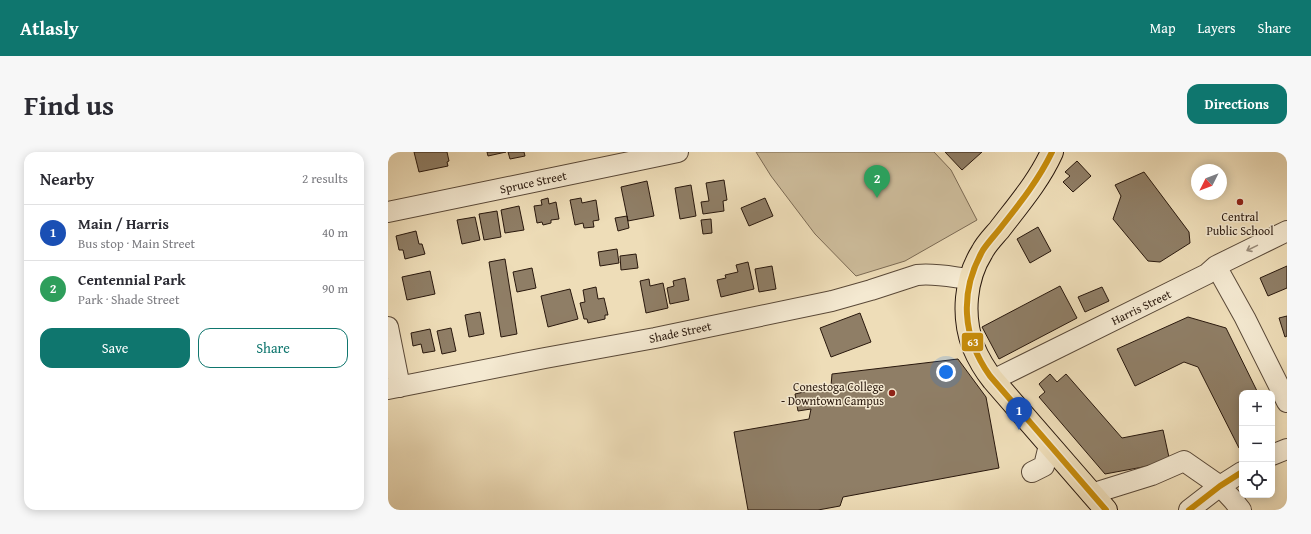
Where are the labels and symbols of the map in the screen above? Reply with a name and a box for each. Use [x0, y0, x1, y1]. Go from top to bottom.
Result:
north arrow [1191, 164, 1227, 200]
pin: 2 [864, 165, 890, 198]
street label: Spruce Street [498, 166, 569, 197]
marker: Central Public School [1235, 197, 1245, 207]
place label: Central Public School [1206, 208, 1274, 239]
one-way arrow [1246, 245, 1258, 253]
street label: Harris Street [1108, 285, 1174, 329]
street label: Shade Street [647, 317, 713, 347]
line badge: 63 [961, 332, 984, 352]
text: 63 [967, 334, 979, 350]
your location [936, 362, 956, 382]
place label: Conestoga College - Downtown Campus [781, 378, 884, 409]
marker: Conestoga College - Downtown Campus [887, 388, 897, 398]
pin: 1 [1006, 397, 1032, 430]

